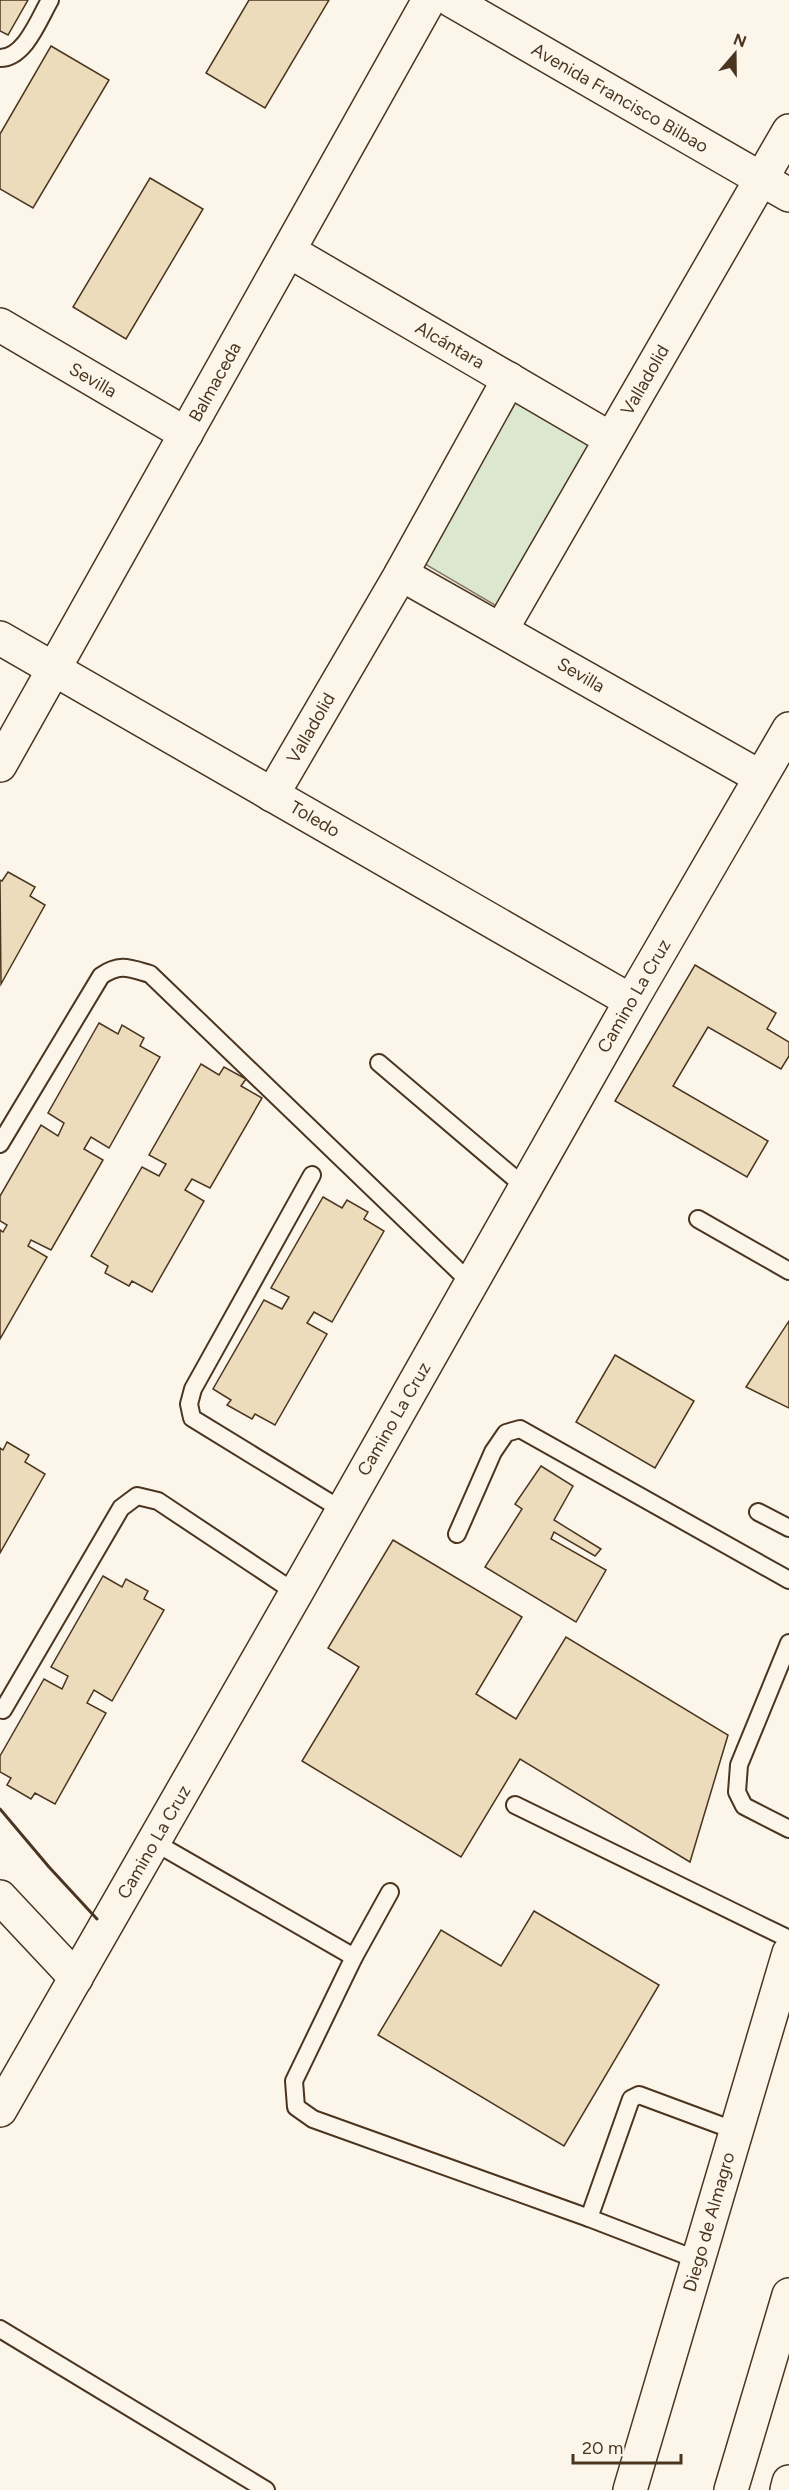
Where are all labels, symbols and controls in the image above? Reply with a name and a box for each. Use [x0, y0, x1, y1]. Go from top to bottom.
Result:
north arrow [705, 24, 765, 84]
text: N [731, 29, 749, 51]
street label: Avenida Francisco Bilbao [528, 38, 712, 158]
street label: Alcántara [411, 316, 489, 374]
street label: Balmaceda [184, 338, 246, 426]
street label: Valladolid [616, 341, 674, 419]
street label: Sevilla [65, 358, 121, 402]
street label: Sevilla [553, 653, 609, 697]
street label: Valladolid [282, 689, 340, 767]
street label: Toledo [286, 796, 344, 842]
street label: Camino La Cruz [593, 935, 675, 1057]
street label: Camino La Cruz [353, 1358, 435, 1480]
street label: Camino La Cruz [113, 1781, 195, 1903]
street label: Diego de Almagro [679, 2150, 739, 2294]
scale bar [573, 2427, 681, 2465]
text: 20 m [582, 2437, 623, 2459]

